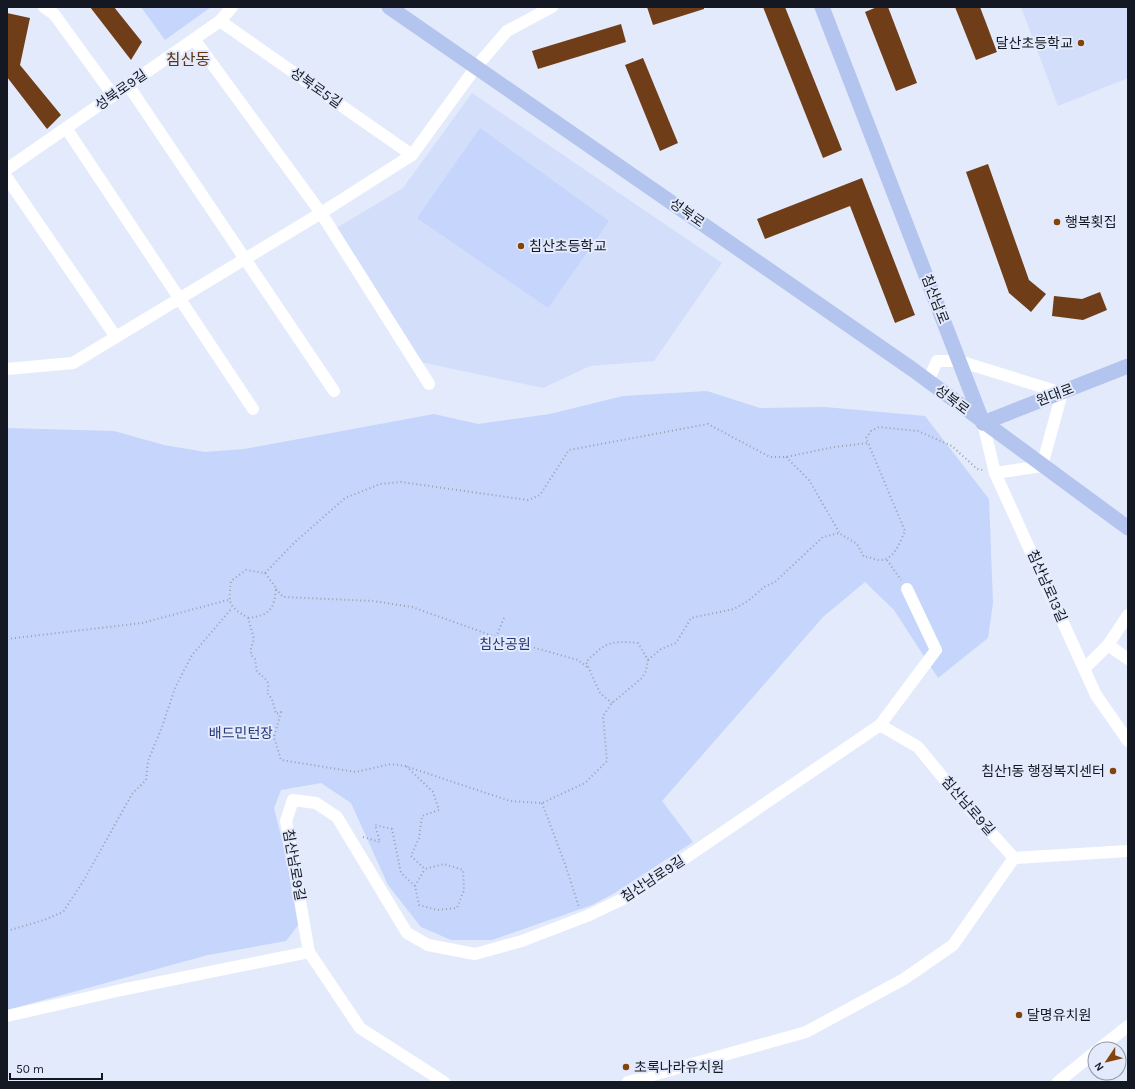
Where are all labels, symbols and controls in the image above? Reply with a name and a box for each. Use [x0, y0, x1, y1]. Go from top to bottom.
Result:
place label: 달산초등학교 [996, 35, 1073, 52]
marker: 달산초등학교 [1076, 38, 1086, 48]
district label: 침산동 [166, 50, 210, 69]
street label: 성북로5길 [287, 64, 345, 112]
street label: 성북로9길 [92, 66, 150, 114]
street label: 성북로 [666, 195, 708, 231]
place label: 행복횟집 [1065, 214, 1117, 231]
marker: 행복횟집 [1052, 217, 1062, 227]
place label: 침산초등학교 [529, 238, 606, 255]
marker: 침산초등학교 [516, 241, 526, 251]
street label: 침산남로 [918, 272, 952, 326]
street label: 원대로 [1034, 380, 1076, 410]
street label: 성북로 [931, 382, 973, 418]
street label: 침산남로13길 [1024, 547, 1070, 625]
park label: 침산공원 [479, 636, 531, 653]
park label: 배드민턴장 [209, 725, 273, 742]
place label: 침산1동 행정복지센터 [981, 763, 1105, 780]
marker: 침산1동 행정복지센터 [1108, 766, 1118, 776]
street label: 침산남로9길 [938, 773, 998, 839]
street label: 침산남로9길 [279, 828, 309, 902]
street label: 침산남로9길 [618, 852, 688, 906]
place label: 달명유치원 [1027, 1007, 1091, 1024]
marker: 달명유치원 [1014, 1010, 1024, 1020]
north arrow [1087, 1041, 1127, 1081]
scale bar [10, 1055, 102, 1081]
place label: 초록나라유치원 [634, 1059, 724, 1076]
text: N [1092, 1059, 1107, 1073]
text: 50 m [16, 1062, 44, 1076]
marker: 초록나라유치원 [621, 1062, 631, 1072]

